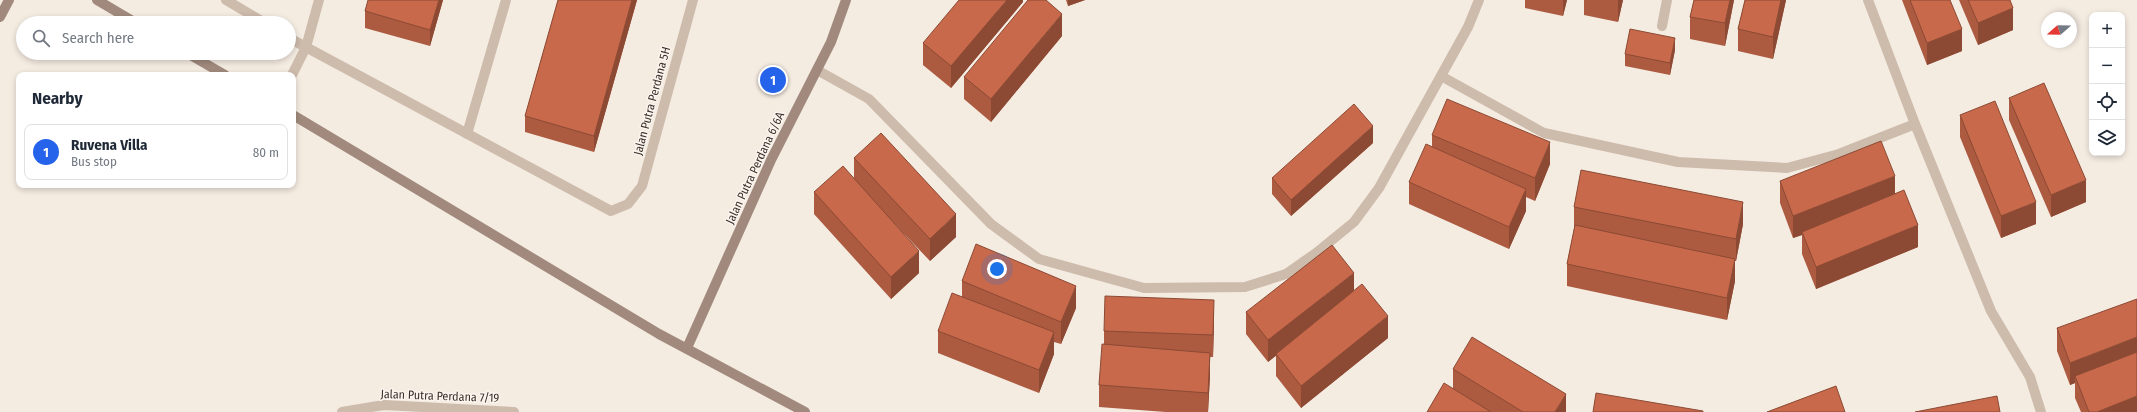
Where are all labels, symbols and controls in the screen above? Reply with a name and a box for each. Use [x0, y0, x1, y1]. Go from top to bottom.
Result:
north arrow [2041, 12, 2077, 48]
map controls [2089, 12, 2125, 156]
button: + [2089, 12, 2125, 48]
search box [16, 16, 296, 60]
icon: search [30, 27, 52, 49]
text: Search here [62, 29, 134, 47]
street label: Jalan Putra Perdana 5H [631, 45, 673, 157]
button: − [2089, 48, 2125, 84]
pin: 1 [760, 65, 786, 95]
button: locate [2089, 84, 2125, 120]
text: Nearby [32, 88, 83, 109]
street label: Jalan Putra Perdana 6/6A [723, 109, 787, 226]
button: layers [2089, 120, 2125, 156]
text: Ruvena Villa [71, 136, 148, 154]
text: 1 [43, 145, 49, 160]
text: 80 m [253, 145, 279, 160]
text: Bus stop [71, 154, 117, 169]
your location [987, 259, 1007, 279]
street label: Jalan Putra Perdana 7/19 [380, 387, 500, 405]

